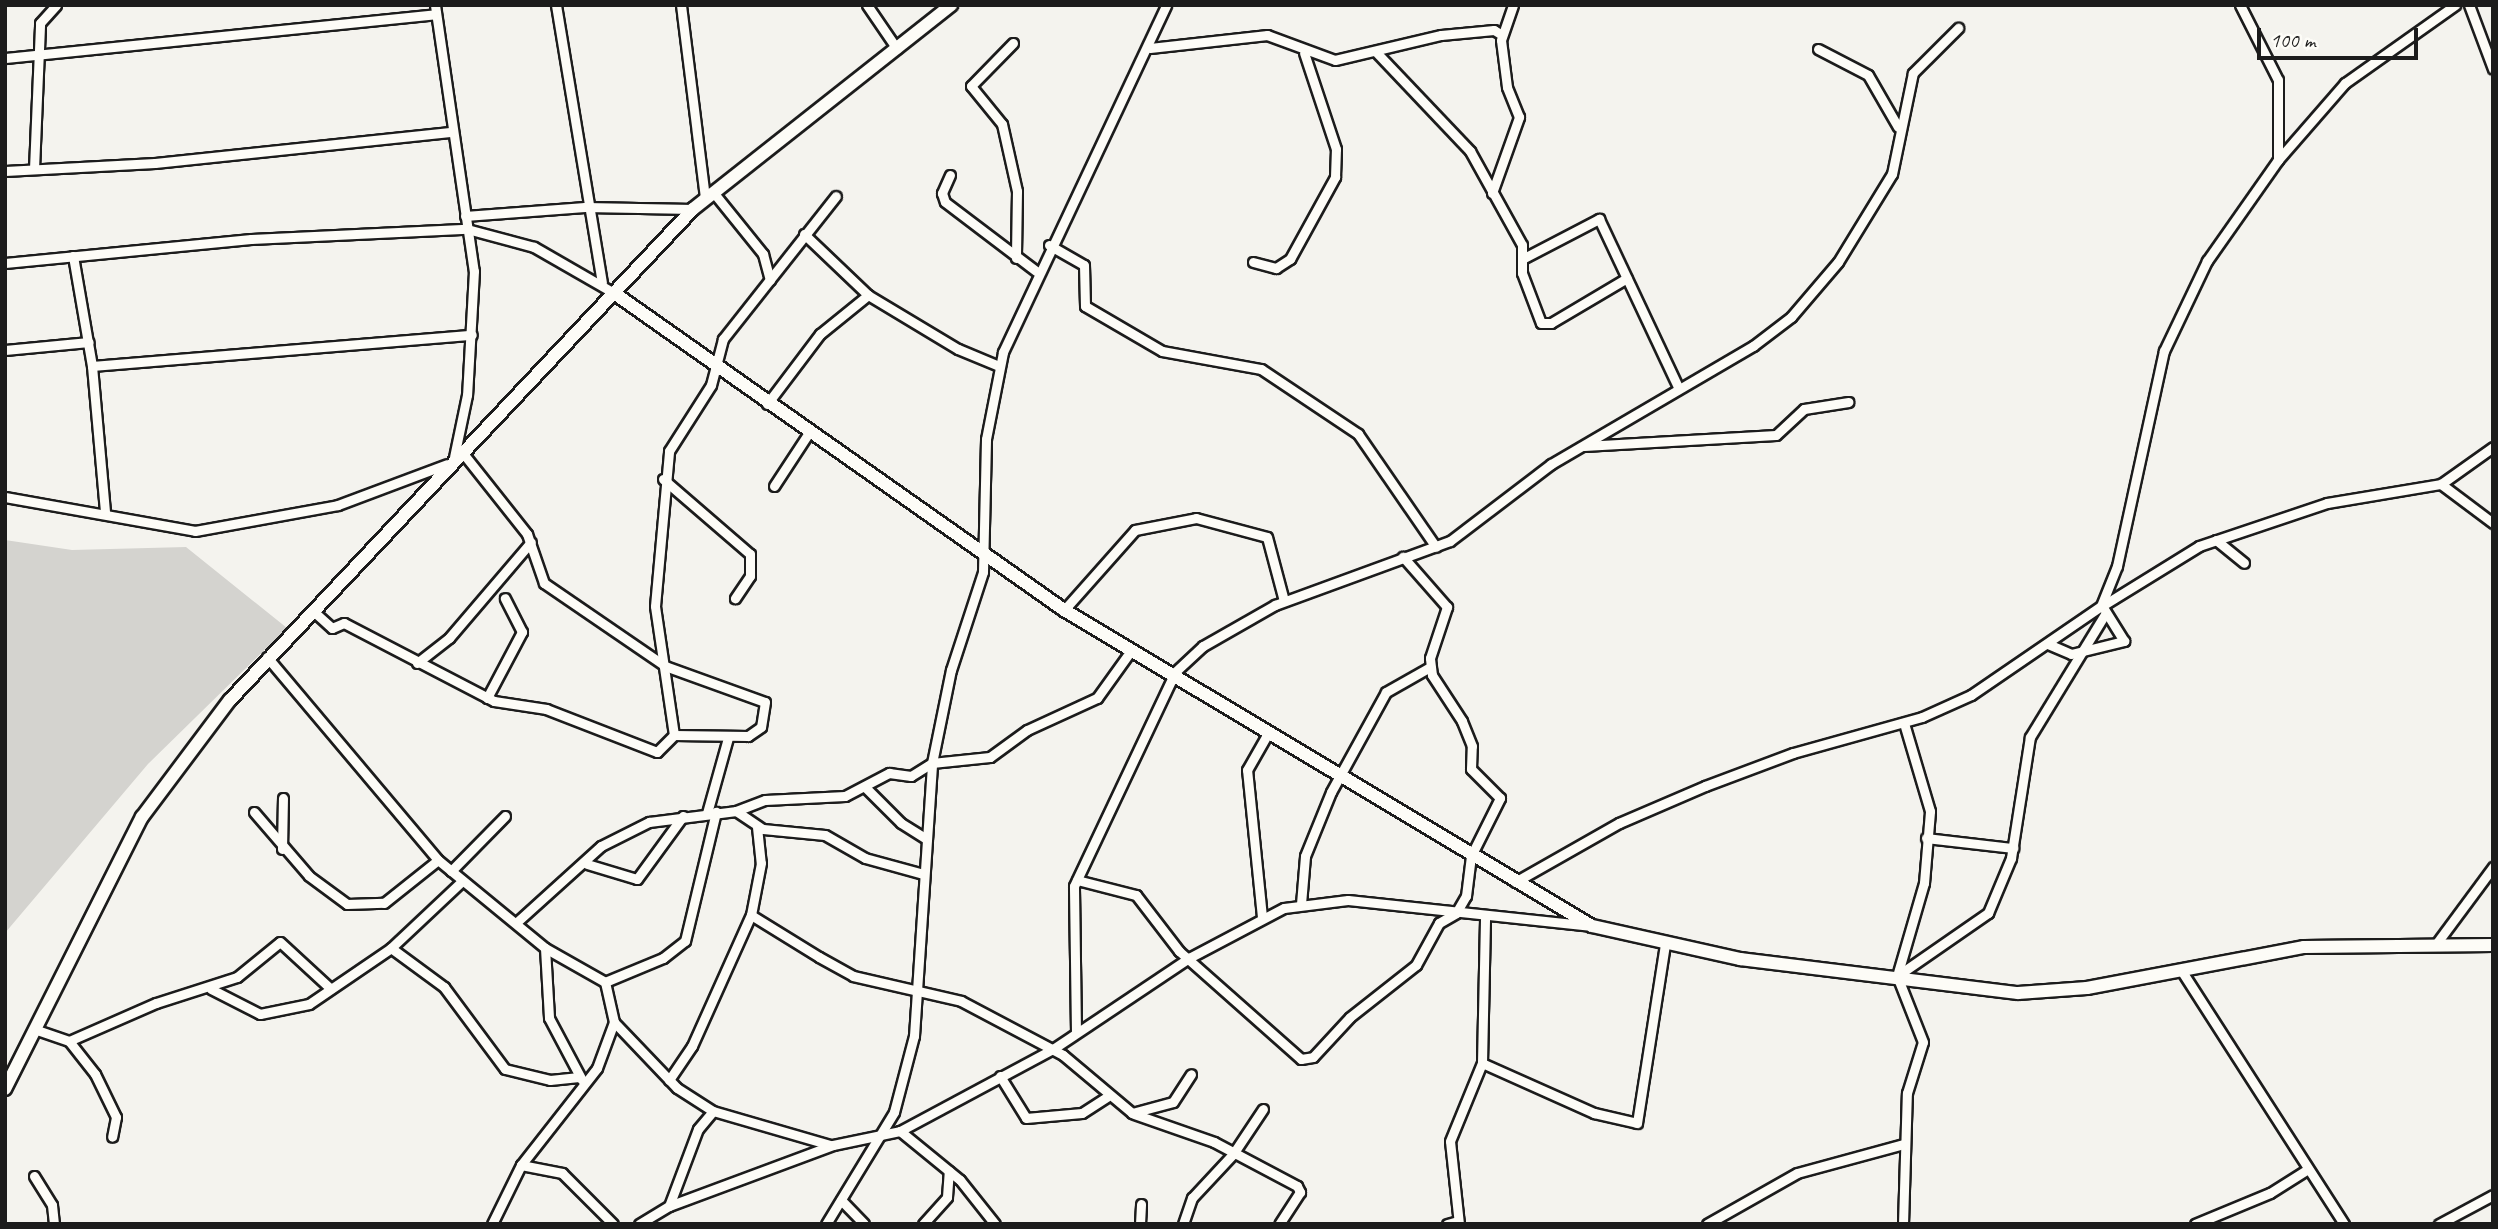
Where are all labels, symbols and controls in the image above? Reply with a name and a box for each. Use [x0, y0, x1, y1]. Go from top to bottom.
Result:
scale bar [2260, 14, 2421, 58]
text: 100 m [2270, 27, 2315, 53]

